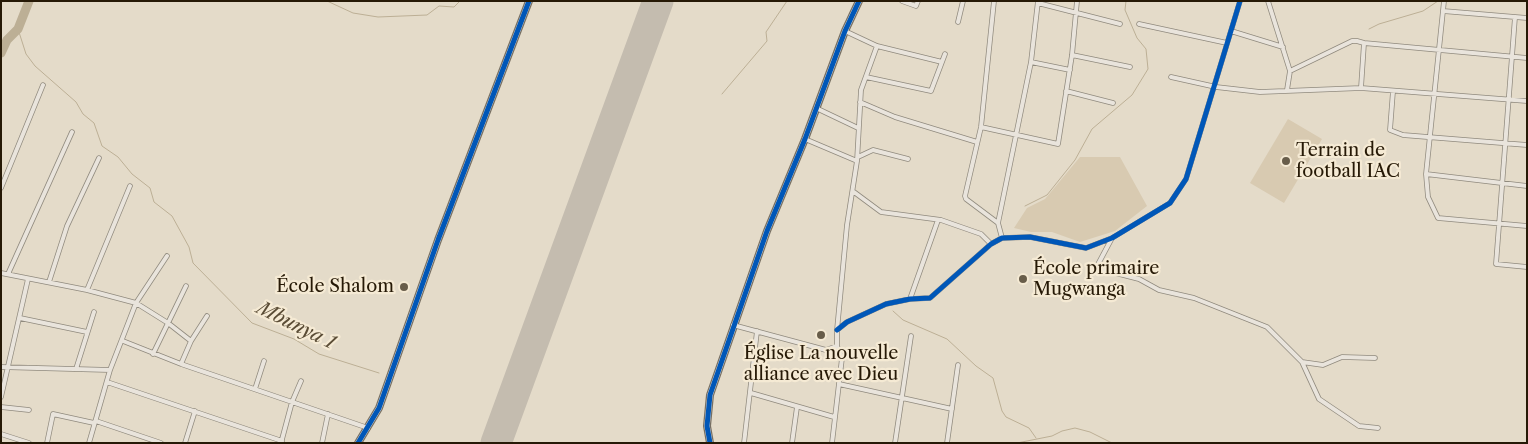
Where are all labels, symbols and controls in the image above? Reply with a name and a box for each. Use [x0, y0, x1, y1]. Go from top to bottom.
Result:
place label: Terrain de football IAC [1296, 140, 1400, 182]
marker: Terrain de football IAC [1280, 155, 1292, 167]
place label: École primaire Mugwanga [1033, 258, 1159, 300]
marker: École primaire Mugwanga [1017, 273, 1029, 285]
place label: École Shalom [276, 276, 394, 298]
marker: École Shalom [398, 281, 410, 293]
water label: Mbunya 1 [253, 297, 339, 355]
marker: Église La nouvelle alliance avec Dieu [815, 329, 827, 341]
place label: Église La nouvelle alliance avec Dieu [744, 343, 898, 386]

